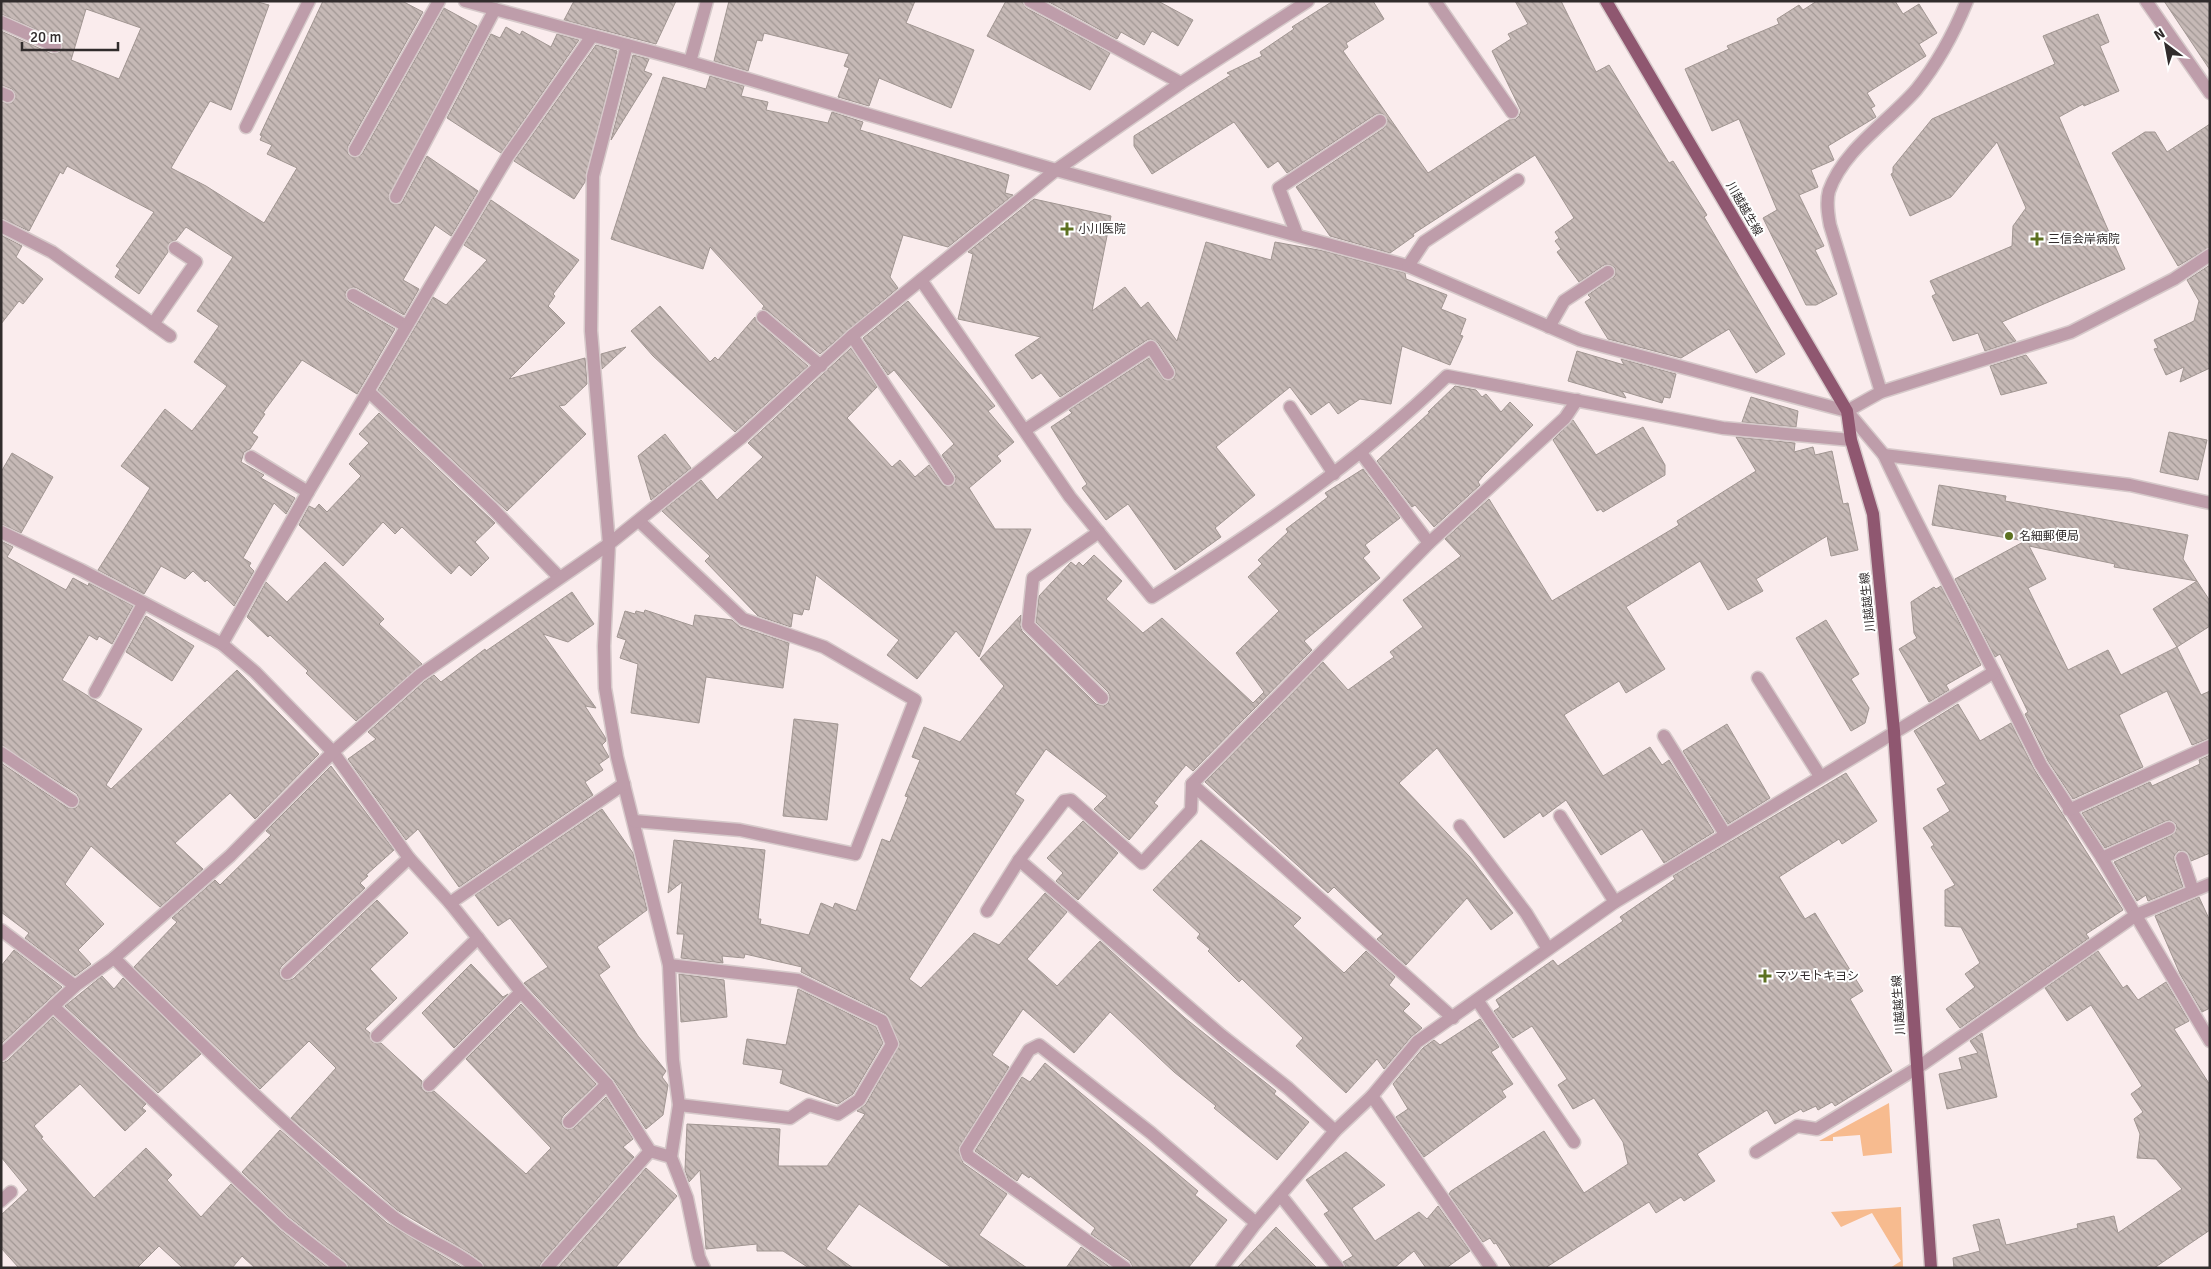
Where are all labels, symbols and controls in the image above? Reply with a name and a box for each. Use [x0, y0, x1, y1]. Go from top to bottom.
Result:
scale bar [22, 20, 119, 52]
north arrow [2141, 20, 2191, 70]
text: N [2151, 25, 2168, 44]
text: 20 m [30, 28, 61, 46]
street label: 川越越生線 [1723, 179, 1765, 239]
marker: 小川医院 [1060, 222, 1074, 236]
place label: 小川医院 [1078, 222, 1126, 237]
marker: 三信会岸病院 [2030, 232, 2044, 246]
place label: 三信会岸病院 [2048, 232, 2120, 247]
place label: 名細郵便局 [2019, 529, 2079, 544]
marker: 名細郵便局 [2003, 530, 2015, 542]
street label: 川越越生線 [1857, 571, 1879, 633]
place label: マツモトキヨシ [1775, 969, 1859, 984]
marker: マツモトキヨシ [1759, 970, 1771, 982]
street label: 川越越生線 [1889, 975, 1909, 1035]

